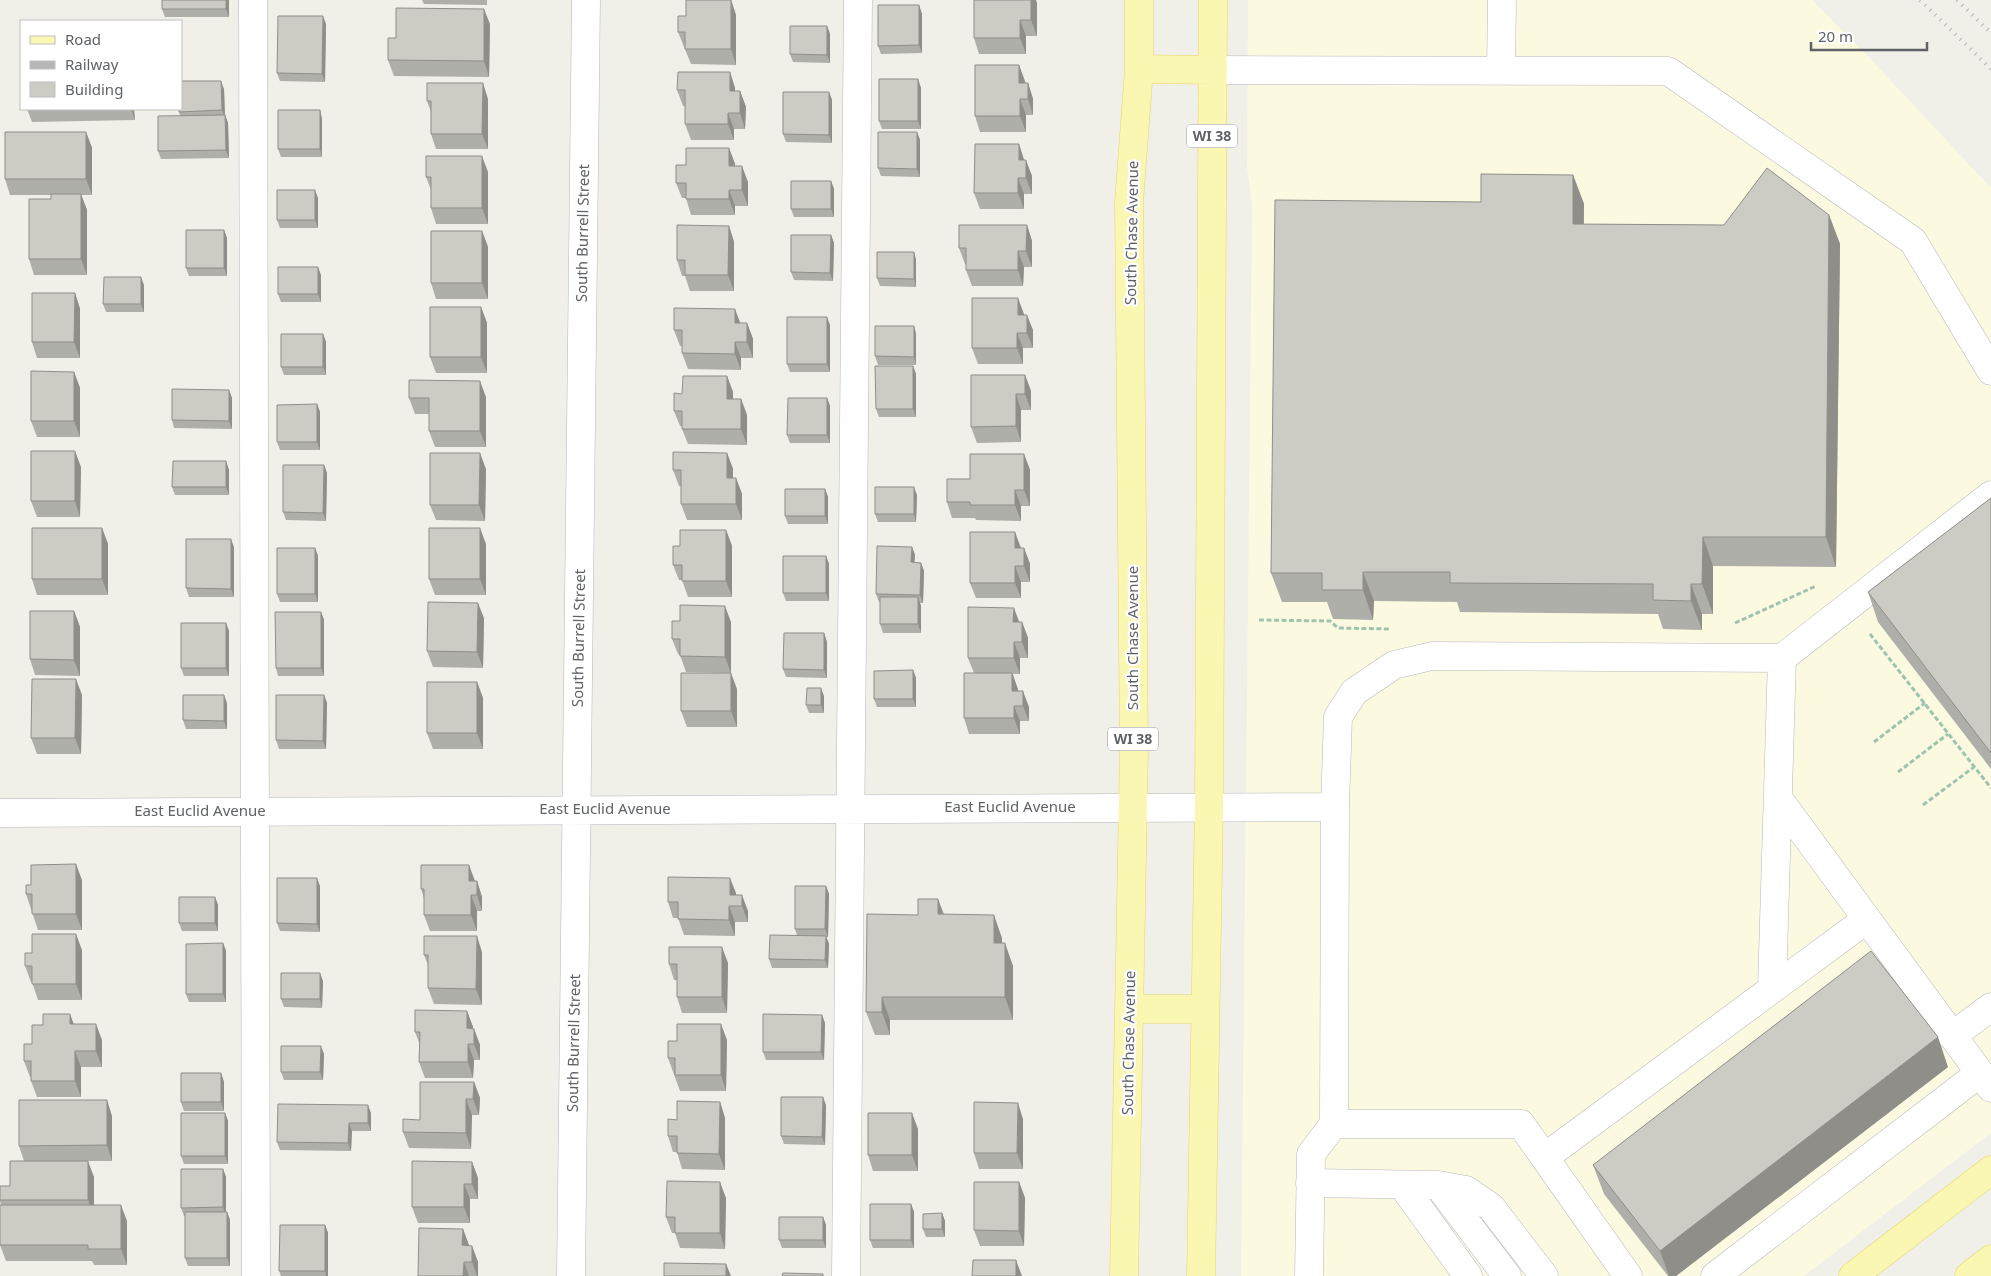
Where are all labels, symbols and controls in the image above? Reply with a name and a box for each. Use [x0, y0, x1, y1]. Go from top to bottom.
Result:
legend [20, 20, 182, 110]
scale bar [1811, 20, 1927, 52]
text: 20 m [1818, 26, 1853, 46]
text: Road [65, 29, 101, 49]
text: Railway [65, 54, 119, 74]
text: Building [65, 79, 123, 99]
road number: WI 38 [1187, 124, 1237, 148]
street label: South Chase Avenue [1120, 161, 1142, 305]
street label: South Burrell Street [571, 163, 593, 302]
street label: South Chase Avenue [1122, 566, 1142, 710]
street label: South Burrell Street [567, 568, 589, 707]
road number: WI 38 [1108, 728, 1158, 751]
street label: East Euclid Avenue [944, 796, 1076, 816]
street label: East Euclid Avenue [539, 798, 671, 818]
street label: East Euclid Avenue [134, 800, 266, 820]
street label: South Chase Avenue [1117, 971, 1139, 1115]
street label: South Burrell Street [562, 973, 584, 1112]

